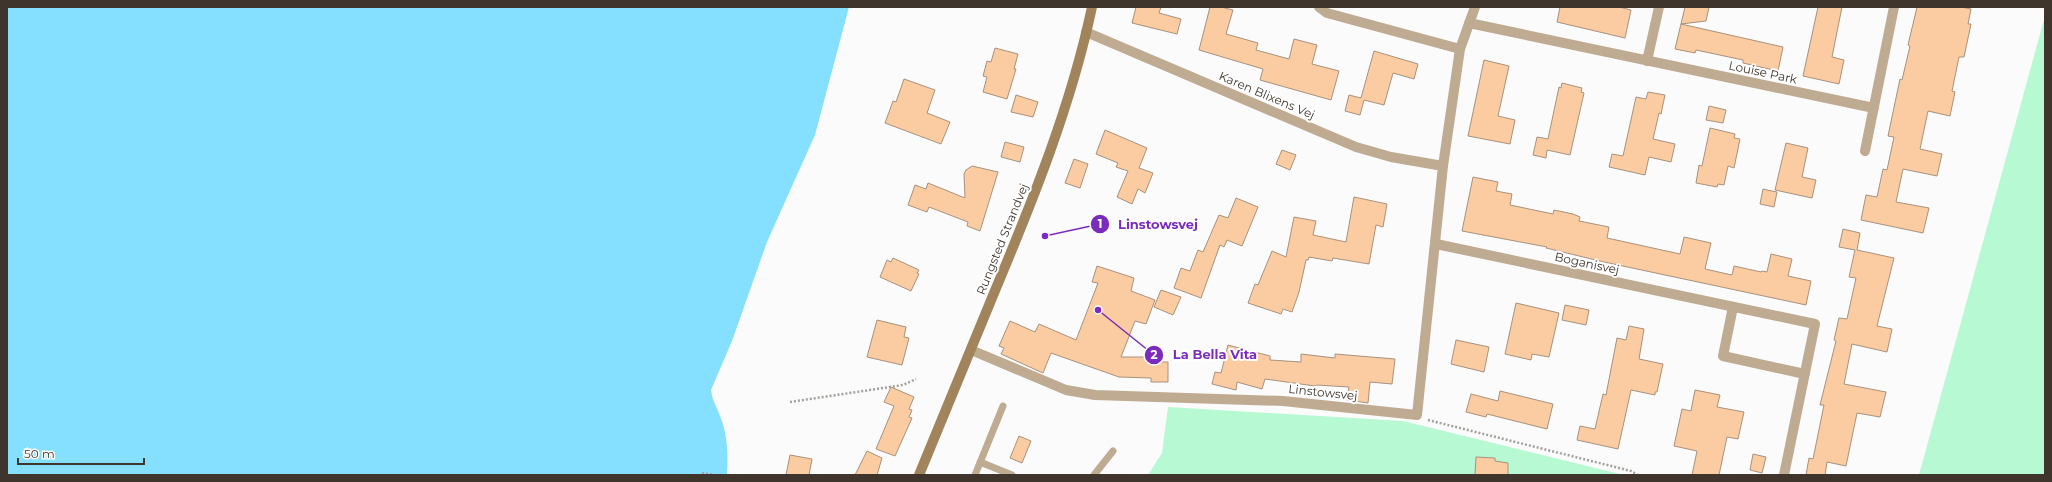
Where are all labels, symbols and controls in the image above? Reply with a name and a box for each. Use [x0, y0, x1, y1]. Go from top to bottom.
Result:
street label: Louise Park [1727, 57, 1799, 87]
street label: Karen Blixens Vej [1217, 68, 1317, 122]
street label: Rungsted Strandvej [973, 181, 1031, 297]
callout: Linstowsvej [1090, 212, 1206, 237]
text: 1 [1098, 216, 1102, 231]
text: Linstowsvej [1118, 216, 1198, 232]
street label: Boganisvej [1553, 249, 1621, 277]
callout: La Bella Vita [1144, 342, 1265, 367]
text: La Bella Vita [1173, 346, 1257, 362]
text: 2 [1150, 347, 1158, 362]
street label: Linstowsvej [1288, 381, 1358, 403]
scale bar [18, 440, 144, 466]
text: 50 m [24, 446, 55, 461]

